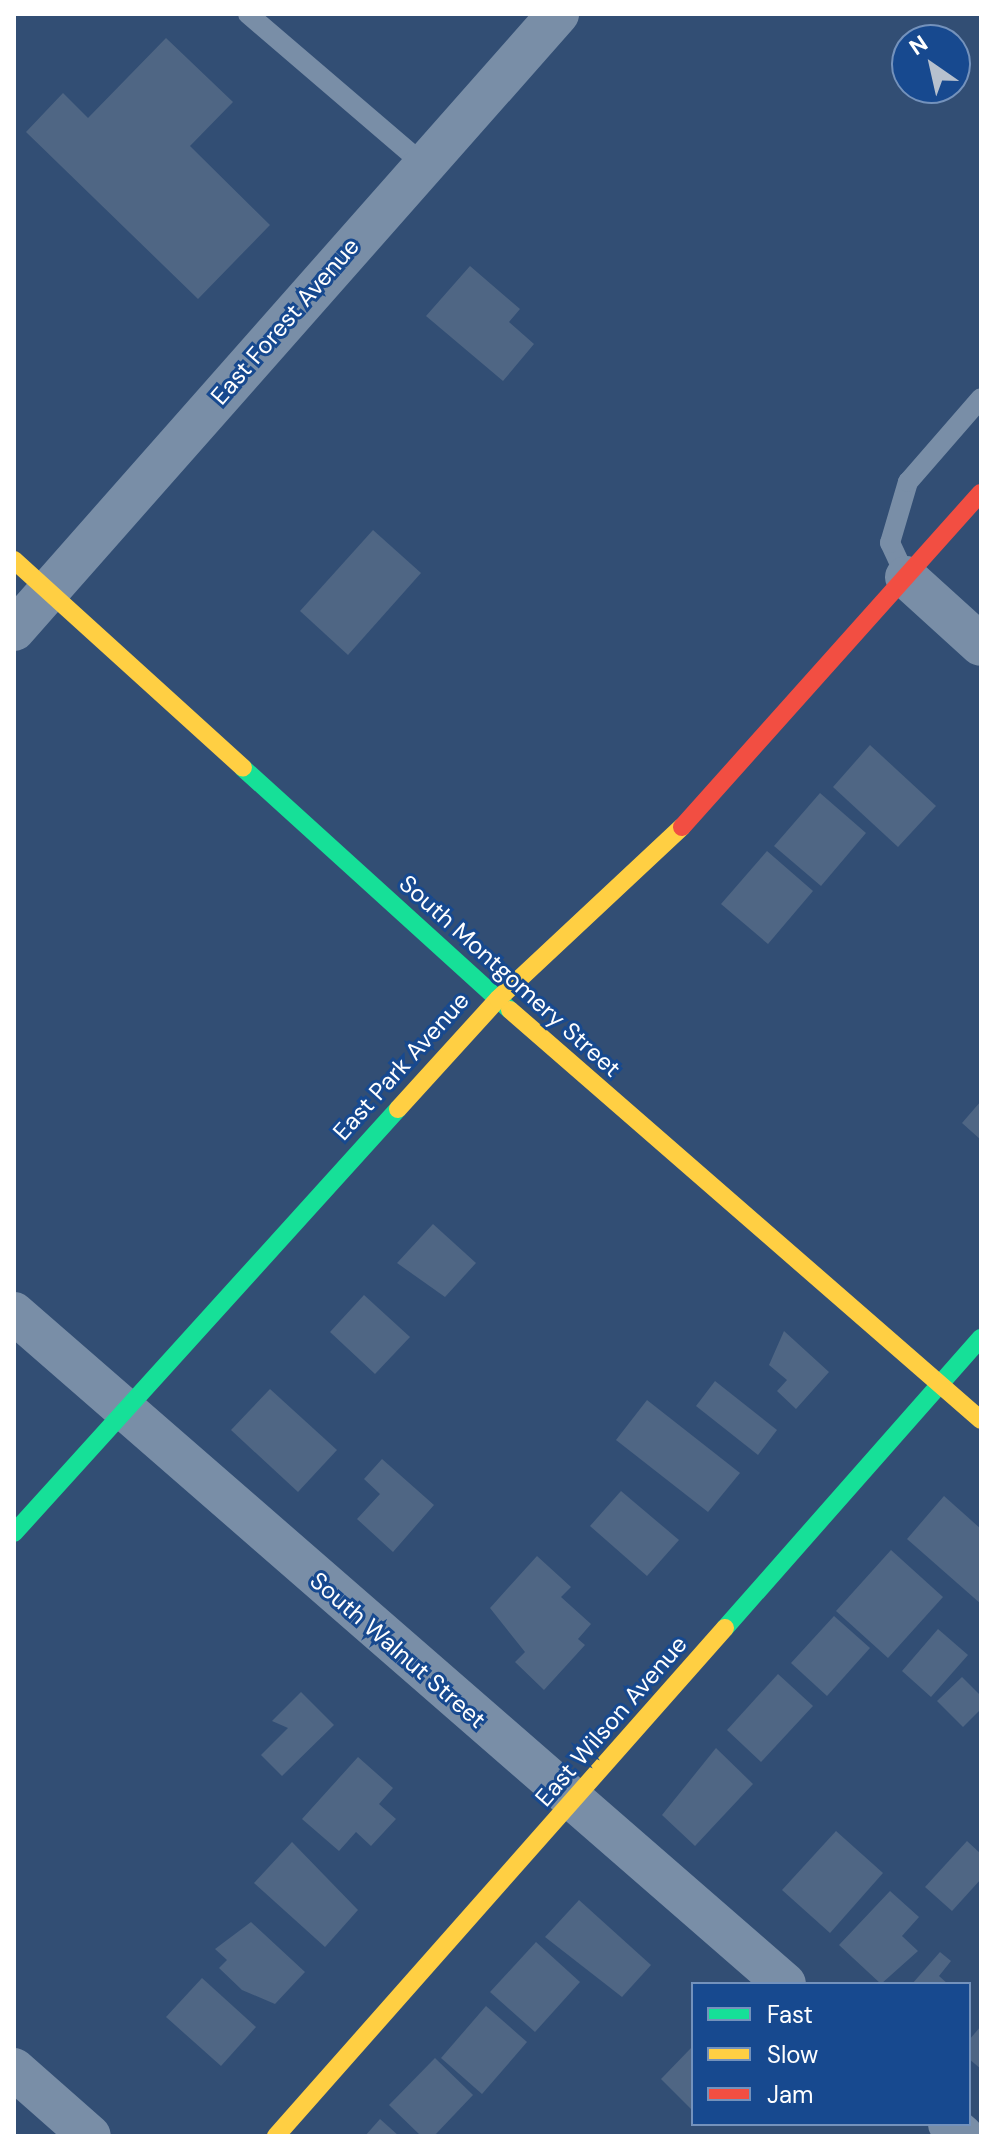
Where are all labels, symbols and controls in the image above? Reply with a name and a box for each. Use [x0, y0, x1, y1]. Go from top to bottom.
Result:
north arrow [891, 24, 971, 104]
text: N [904, 29, 933, 62]
street label: East Forest Avenue [205, 232, 365, 410]
street label: South Montgomery Street [393, 869, 627, 1083]
street label: East Park Avenue [327, 986, 475, 1146]
street label: South Walnut Street [304, 1566, 492, 1734]
street label: East Wilson Avenue [529, 1630, 693, 1812]
legend [691, 1982, 971, 2126]
text: Fast [767, 1999, 813, 2030]
text: Slow [767, 2039, 818, 2070]
text: Jam [767, 2079, 813, 2110]

